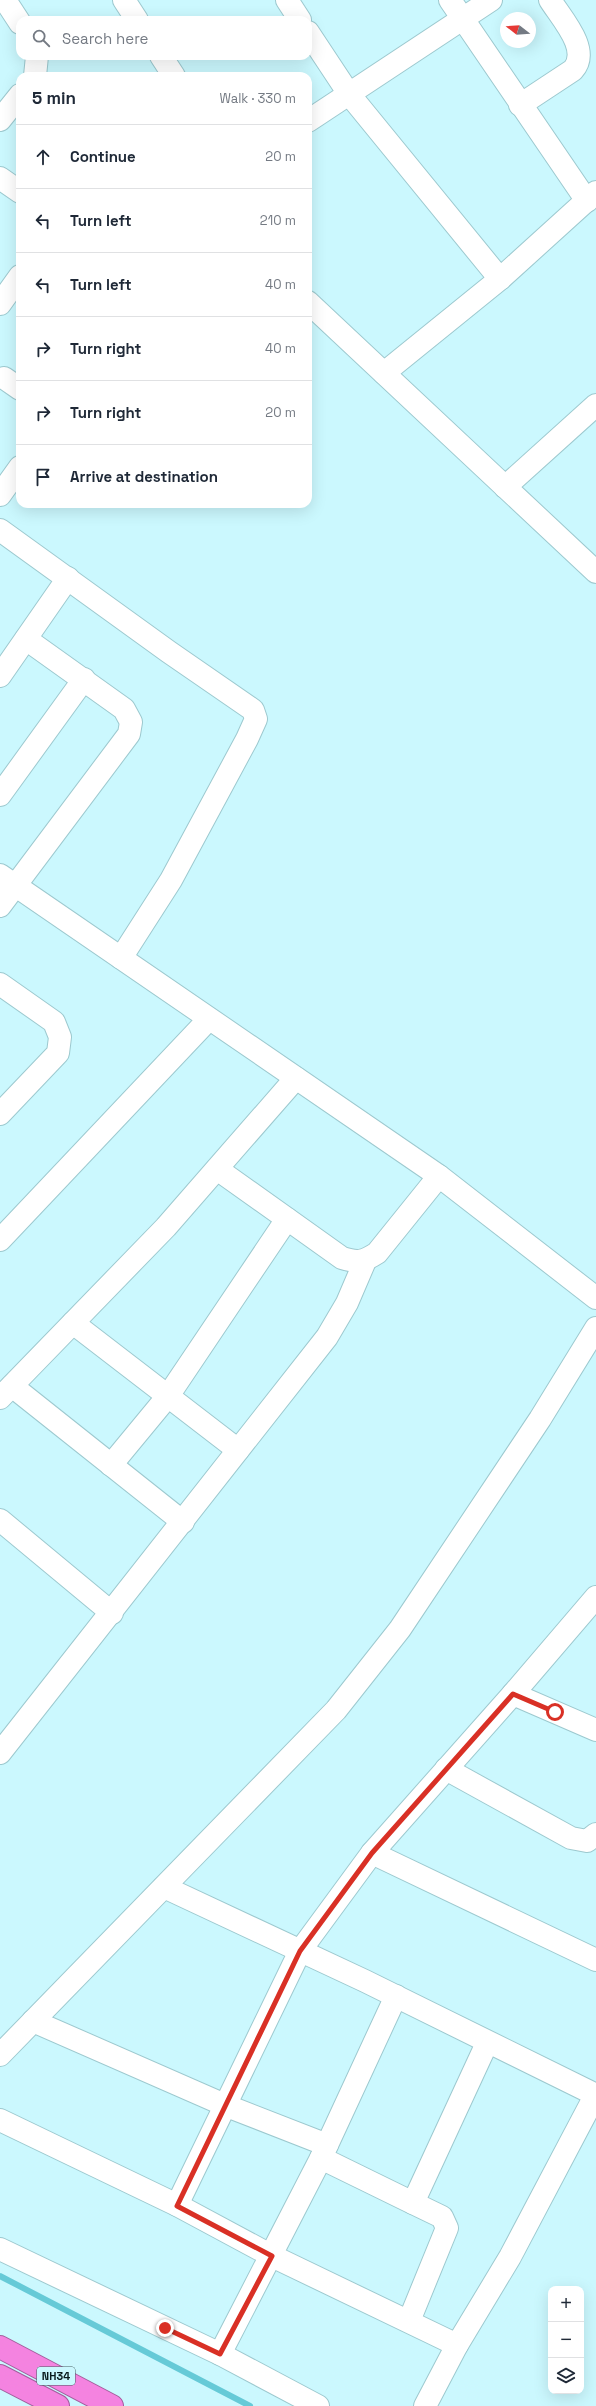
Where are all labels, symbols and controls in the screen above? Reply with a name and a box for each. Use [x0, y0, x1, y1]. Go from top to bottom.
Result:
north arrow [500, 12, 536, 48]
search box [16, 16, 312, 60]
icon: search [30, 27, 52, 49]
text: Search here [62, 29, 148, 48]
text: 5 min [32, 87, 76, 109]
text: Walk · 330 m [219, 90, 296, 107]
icon: ahead [32, 146, 54, 168]
text: Continue [70, 147, 136, 166]
text: 20 m [265, 148, 296, 165]
icon: left [32, 210, 54, 232]
text: Turn left [70, 211, 132, 230]
text: 210 m [260, 212, 296, 229]
icon: left [32, 274, 54, 296]
text: Turn left [70, 275, 132, 294]
text: 40 m [265, 276, 296, 293]
icon: right [32, 338, 54, 360]
text: Turn right [70, 339, 141, 358]
text: 40 m [265, 340, 296, 357]
icon: right [32, 402, 54, 424]
text: Turn right [70, 403, 141, 422]
text: 20 m [265, 404, 296, 421]
icon: arrive [32, 466, 54, 488]
text: Arrive at destination [70, 467, 218, 486]
route start [546, 1703, 564, 1721]
map controls [548, 2286, 584, 2394]
button: + [548, 2286, 584, 2322]
route end [156, 2319, 174, 2337]
button: − [548, 2322, 584, 2358]
button: layers [548, 2358, 584, 2394]
road number: NH34 [37, 2367, 75, 2385]

